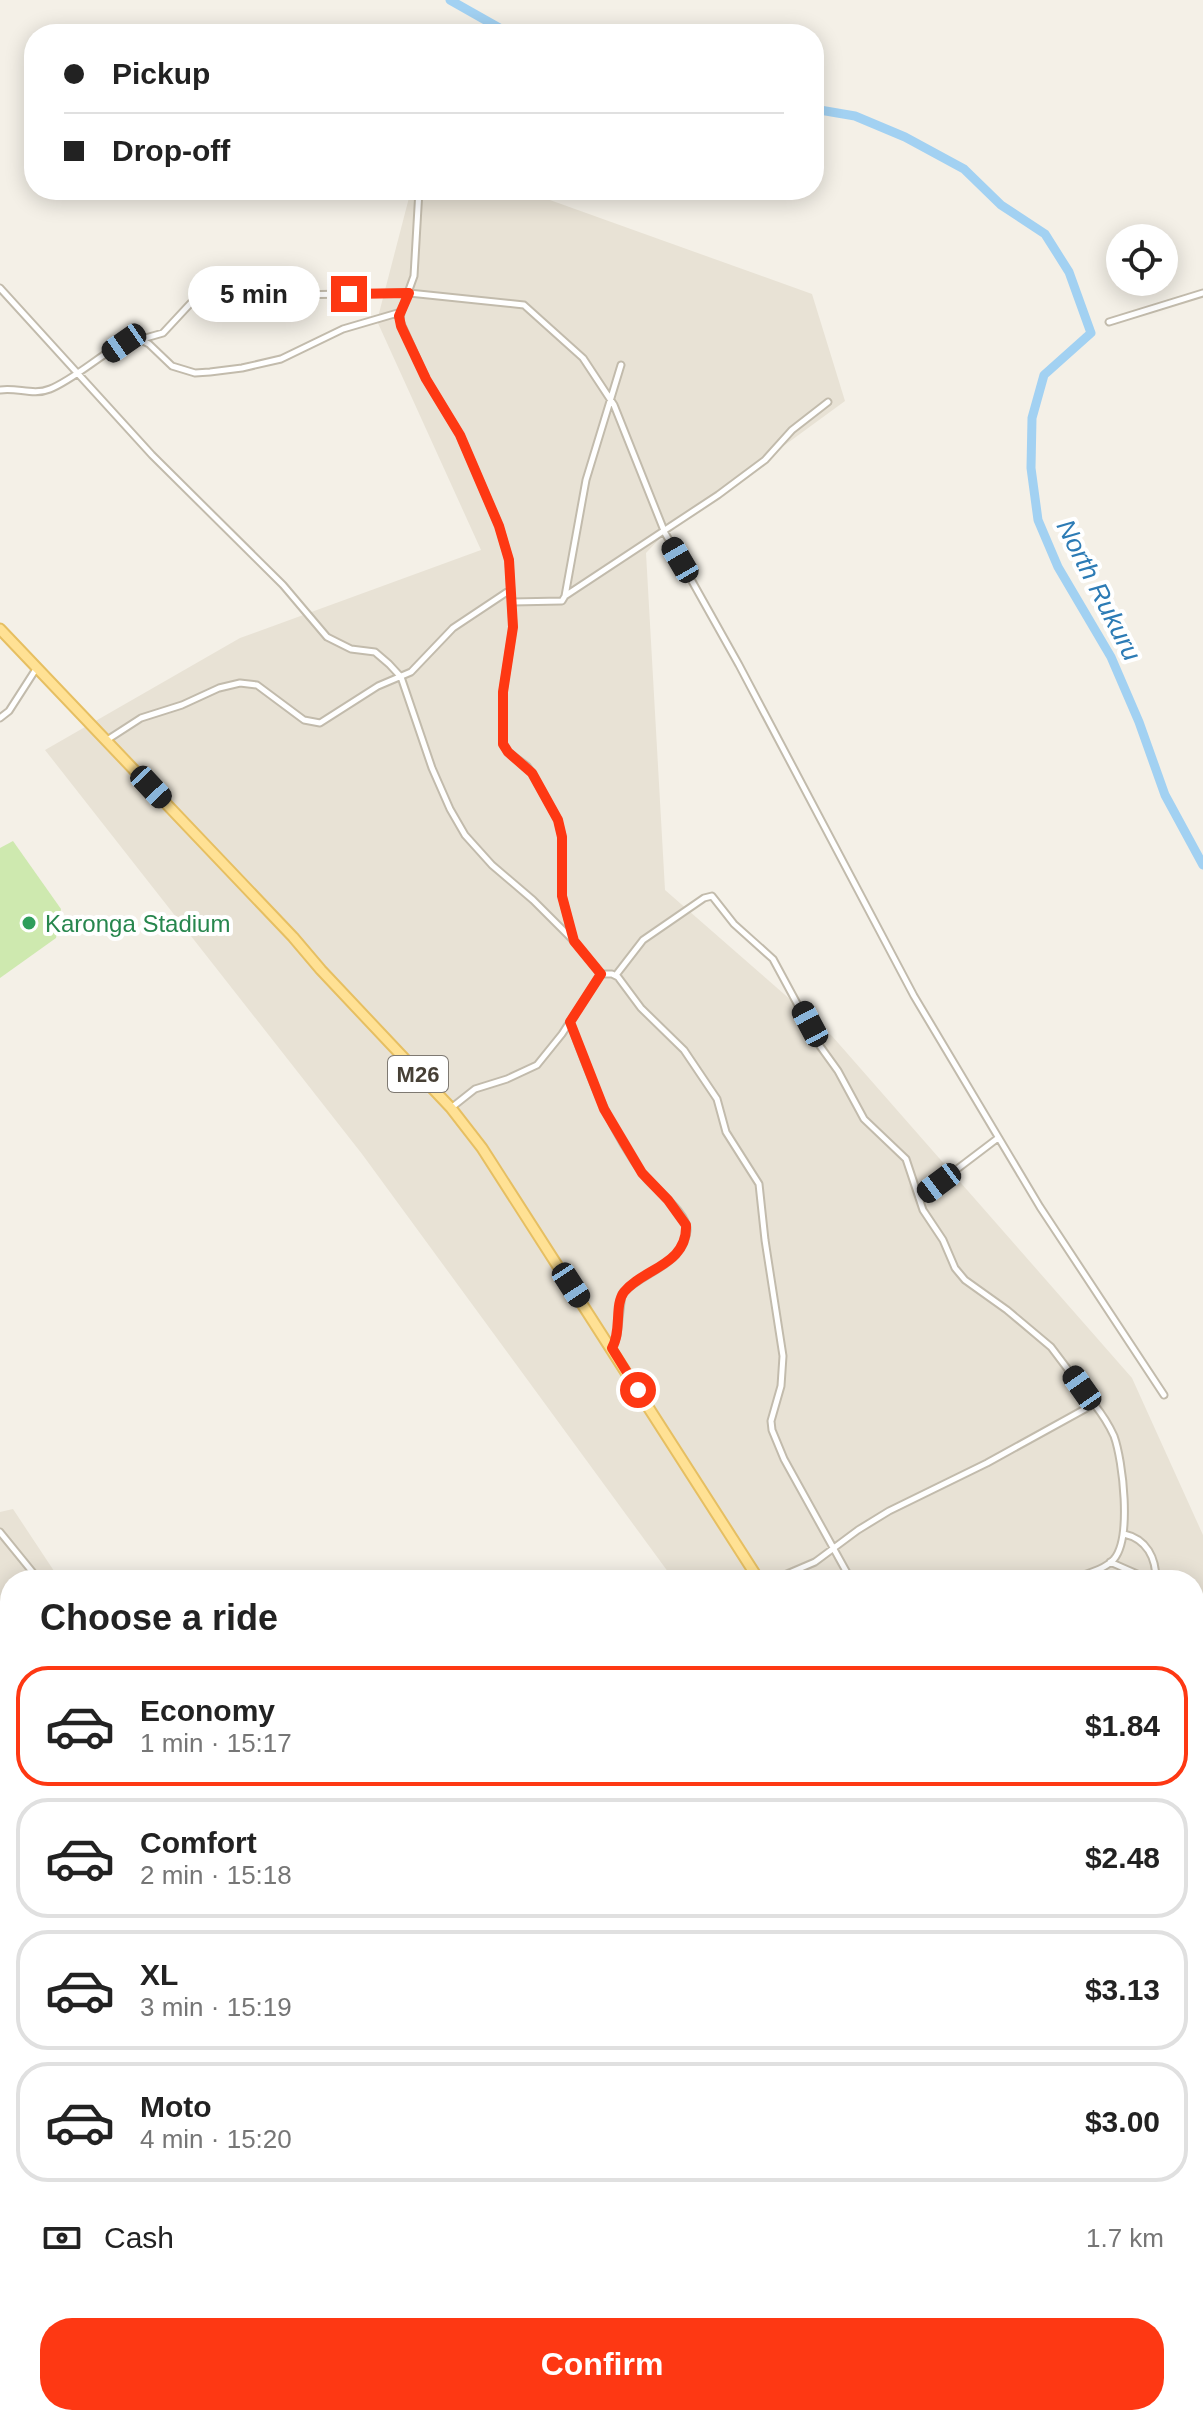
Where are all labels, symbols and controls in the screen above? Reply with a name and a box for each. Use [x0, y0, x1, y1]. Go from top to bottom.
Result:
text: Pickup [112, 57, 210, 90]
text: Drop-off [112, 134, 230, 167]
map controls [1106, 224, 1178, 296]
button: locate [1106, 224, 1178, 296]
callout: 5 min [189, 266, 321, 322]
route end [331, 276, 367, 312]
text: 5 min [220, 279, 288, 309]
car [97, 319, 151, 367]
water label: North Rukuru [1051, 514, 1147, 666]
car [658, 533, 702, 587]
car [126, 761, 176, 813]
place label: Karonga Stadium [45, 910, 230, 937]
marker: Karonga Stadium [20, 914, 38, 932]
car [788, 997, 832, 1051]
road number: M26 [388, 1056, 448, 1092]
car [913, 1159, 965, 1207]
car [548, 1258, 594, 1312]
car [1058, 1361, 1106, 1415]
route start [620, 1372, 656, 1408]
text: Choose a ride [40, 1597, 278, 1638]
icon: car [44, 1690, 116, 1762]
text: Economy [140, 1694, 275, 1727]
text: $1.84 [1085, 1709, 1160, 1742]
text: 1 min · 15:17 [140, 1728, 292, 1758]
icon: car [44, 1822, 116, 1894]
text: Comfort [140, 1826, 257, 1859]
text: $2.48 [1085, 1841, 1160, 1874]
text: 2 min · 15:18 [140, 1860, 292, 1890]
icon: car [44, 1954, 116, 2026]
text: XL [140, 1958, 178, 1991]
text: $3.13 [1085, 1973, 1160, 2006]
text: 3 min · 15:19 [140, 1992, 292, 2022]
icon: car [44, 2086, 116, 2158]
text: Moto [140, 2090, 212, 2123]
text: $3.00 [1085, 2105, 1160, 2138]
text: 4 min · 15:20 [140, 2124, 292, 2154]
icon: cash [40, 2216, 84, 2260]
text: Cash [104, 2221, 174, 2254]
text: 1.7 km [1086, 2223, 1164, 2253]
button: Confirm [40, 2318, 1164, 2410]

